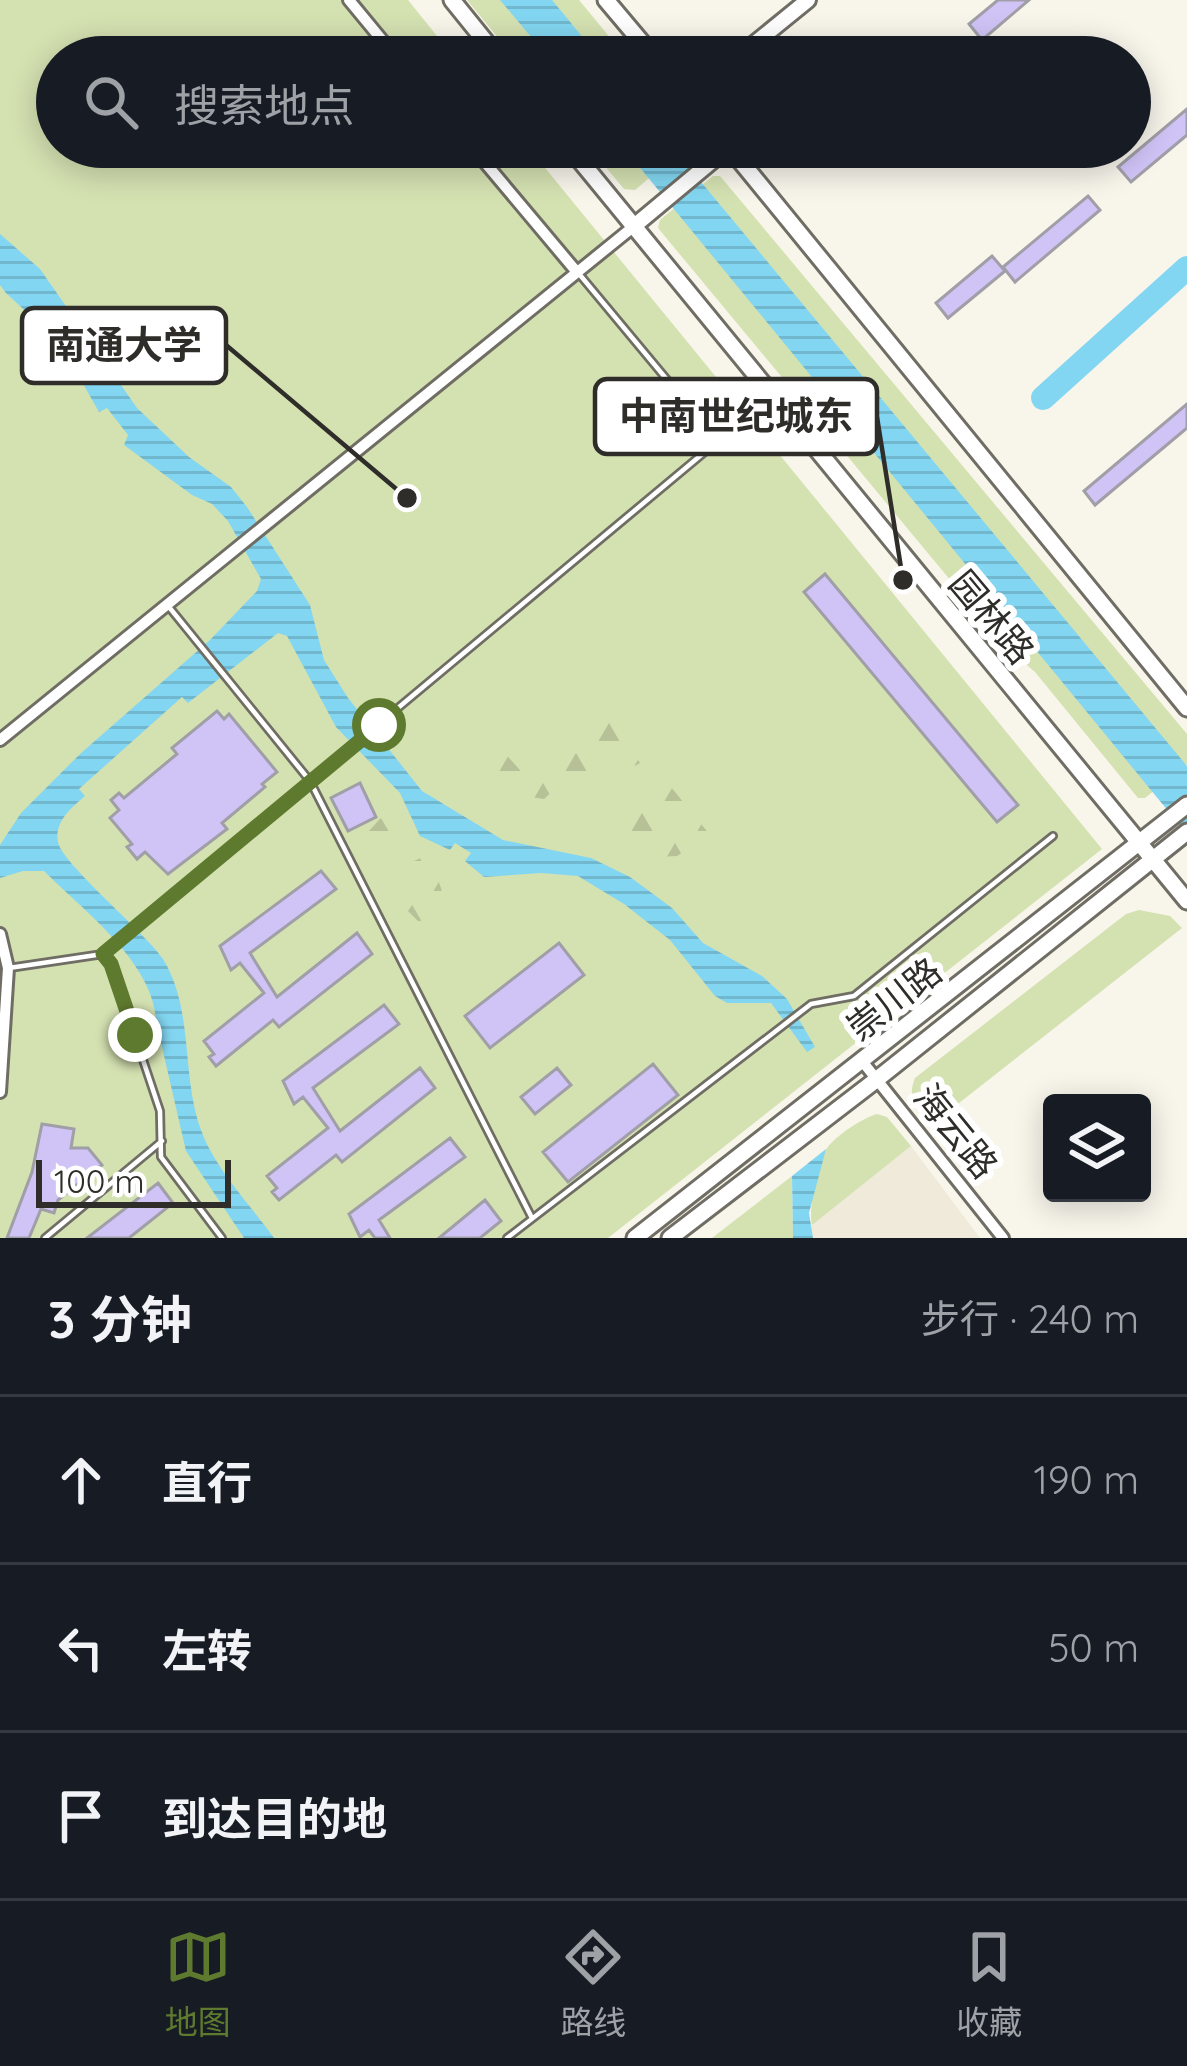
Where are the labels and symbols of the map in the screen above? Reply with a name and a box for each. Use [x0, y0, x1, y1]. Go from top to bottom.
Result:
callout: 南通大学 [22, 308, 226, 383]
text: 南通大学 [46, 320, 202, 369]
callout: 中南世纪城东 [595, 379, 877, 454]
text: 中南世纪城东 [619, 391, 853, 440]
street label: 园林路 [940, 561, 1044, 673]
route start [352, 698, 406, 752]
street label: 崇川路 [837, 948, 950, 1050]
route end [108, 1008, 162, 1062]
street label: 海云路 [905, 1075, 1008, 1187]
scale bar [36, 1154, 231, 1207]

